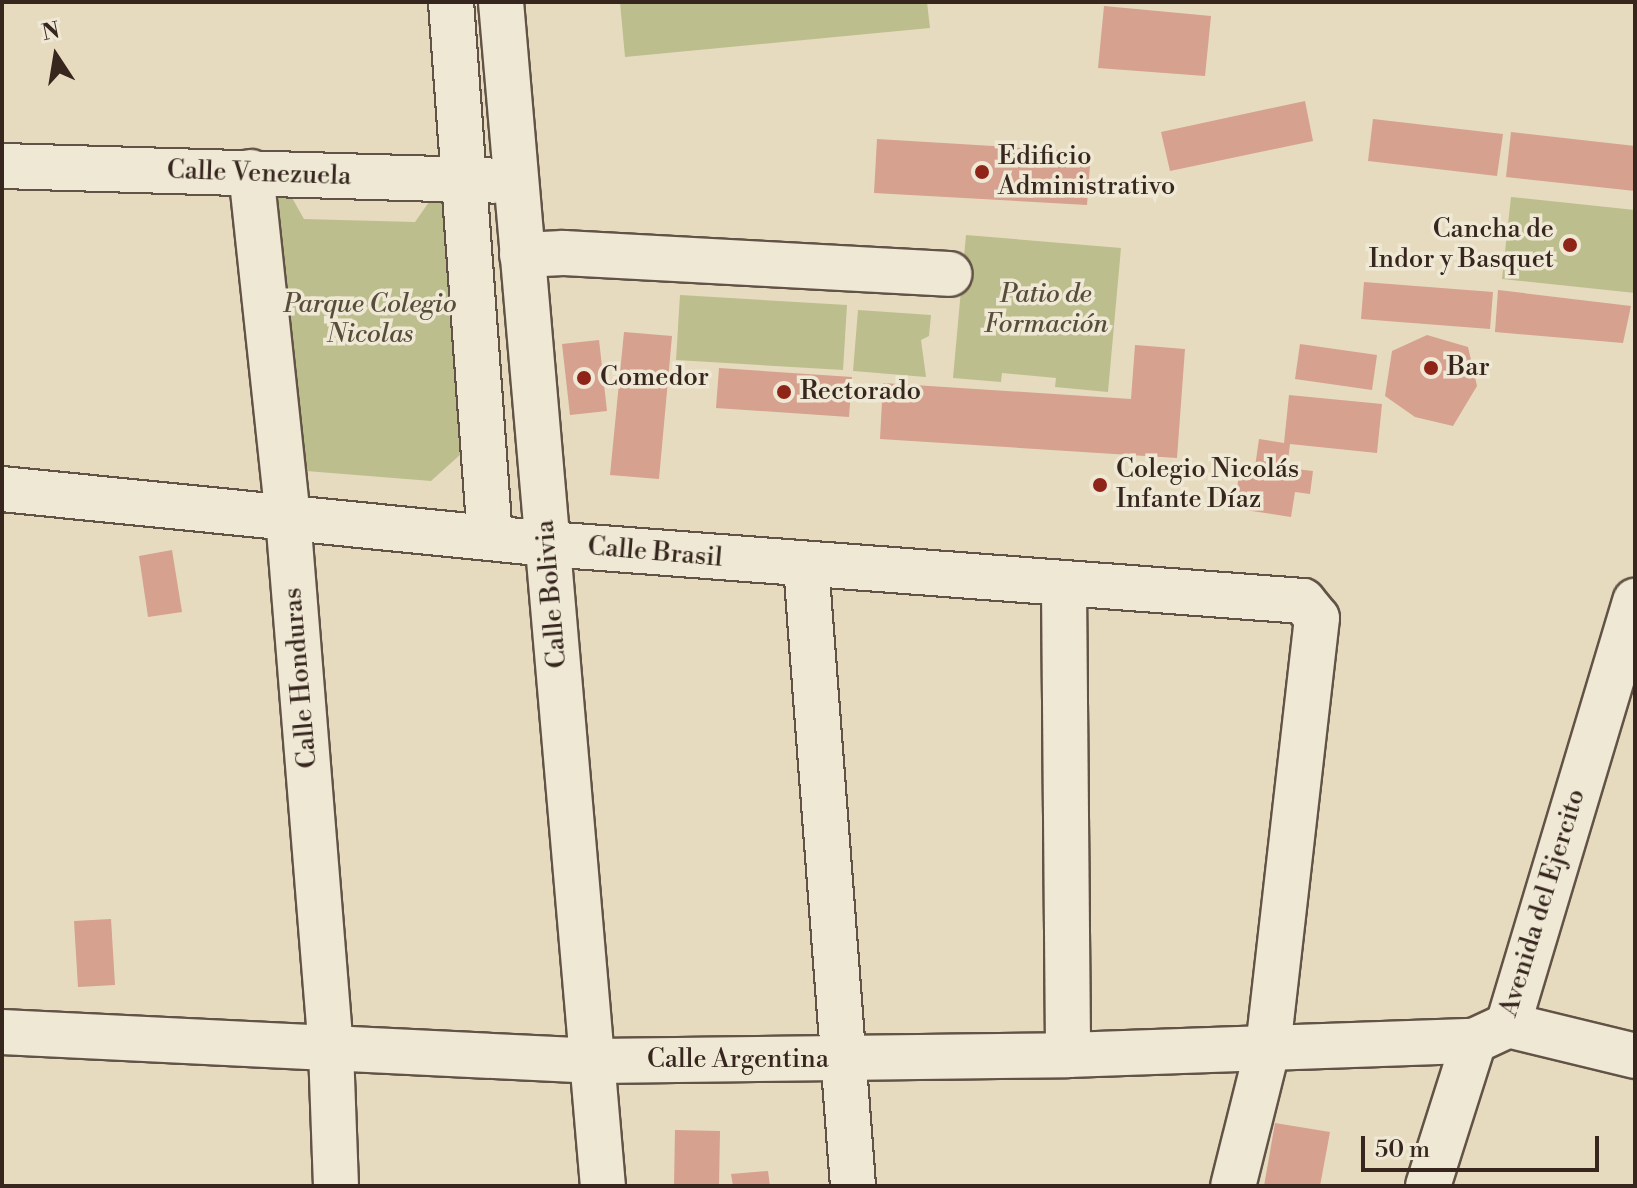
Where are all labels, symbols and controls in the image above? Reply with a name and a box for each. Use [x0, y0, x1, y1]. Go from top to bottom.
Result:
north arrow [16, 16, 96, 96]
text: N [40, 17, 62, 47]
place label: Edificio Administrativo [998, 141, 1175, 202]
street label: Calle Venezuela [166, 155, 352, 193]
marker: Edificio Administrativo [973, 163, 991, 181]
place label: Cancha de Indor y Basquet [1369, 214, 1554, 276]
marker: Cancha de Indor y Basquet [1561, 236, 1579, 254]
park label: Patio de Formación [984, 279, 1108, 340]
park label: Parque Colegio Nicolas [283, 289, 457, 350]
place label: Bar [1447, 352, 1490, 384]
marker: Bar [1422, 359, 1440, 377]
place label: Comedor [600, 362, 709, 394]
marker: Comedor [575, 369, 593, 387]
place label: Rectorado [800, 376, 921, 408]
marker: Rectorado [775, 383, 793, 401]
place label: Colegio Nicolás Infante Díaz [1116, 454, 1299, 516]
marker: Colegio Nicolás Infante Díaz [1091, 476, 1109, 494]
street label: Calle Bolivia [530, 519, 574, 669]
street label: Calle Brasil [586, 532, 724, 574]
street label: Calle Honduras [278, 586, 324, 770]
street label: Avenida del Ejercito [1494, 786, 1592, 1020]
street label: Calle Argentina [647, 1044, 829, 1076]
scale bar [1365, 1120, 1603, 1170]
text: 50 m [1375, 1135, 1430, 1165]

